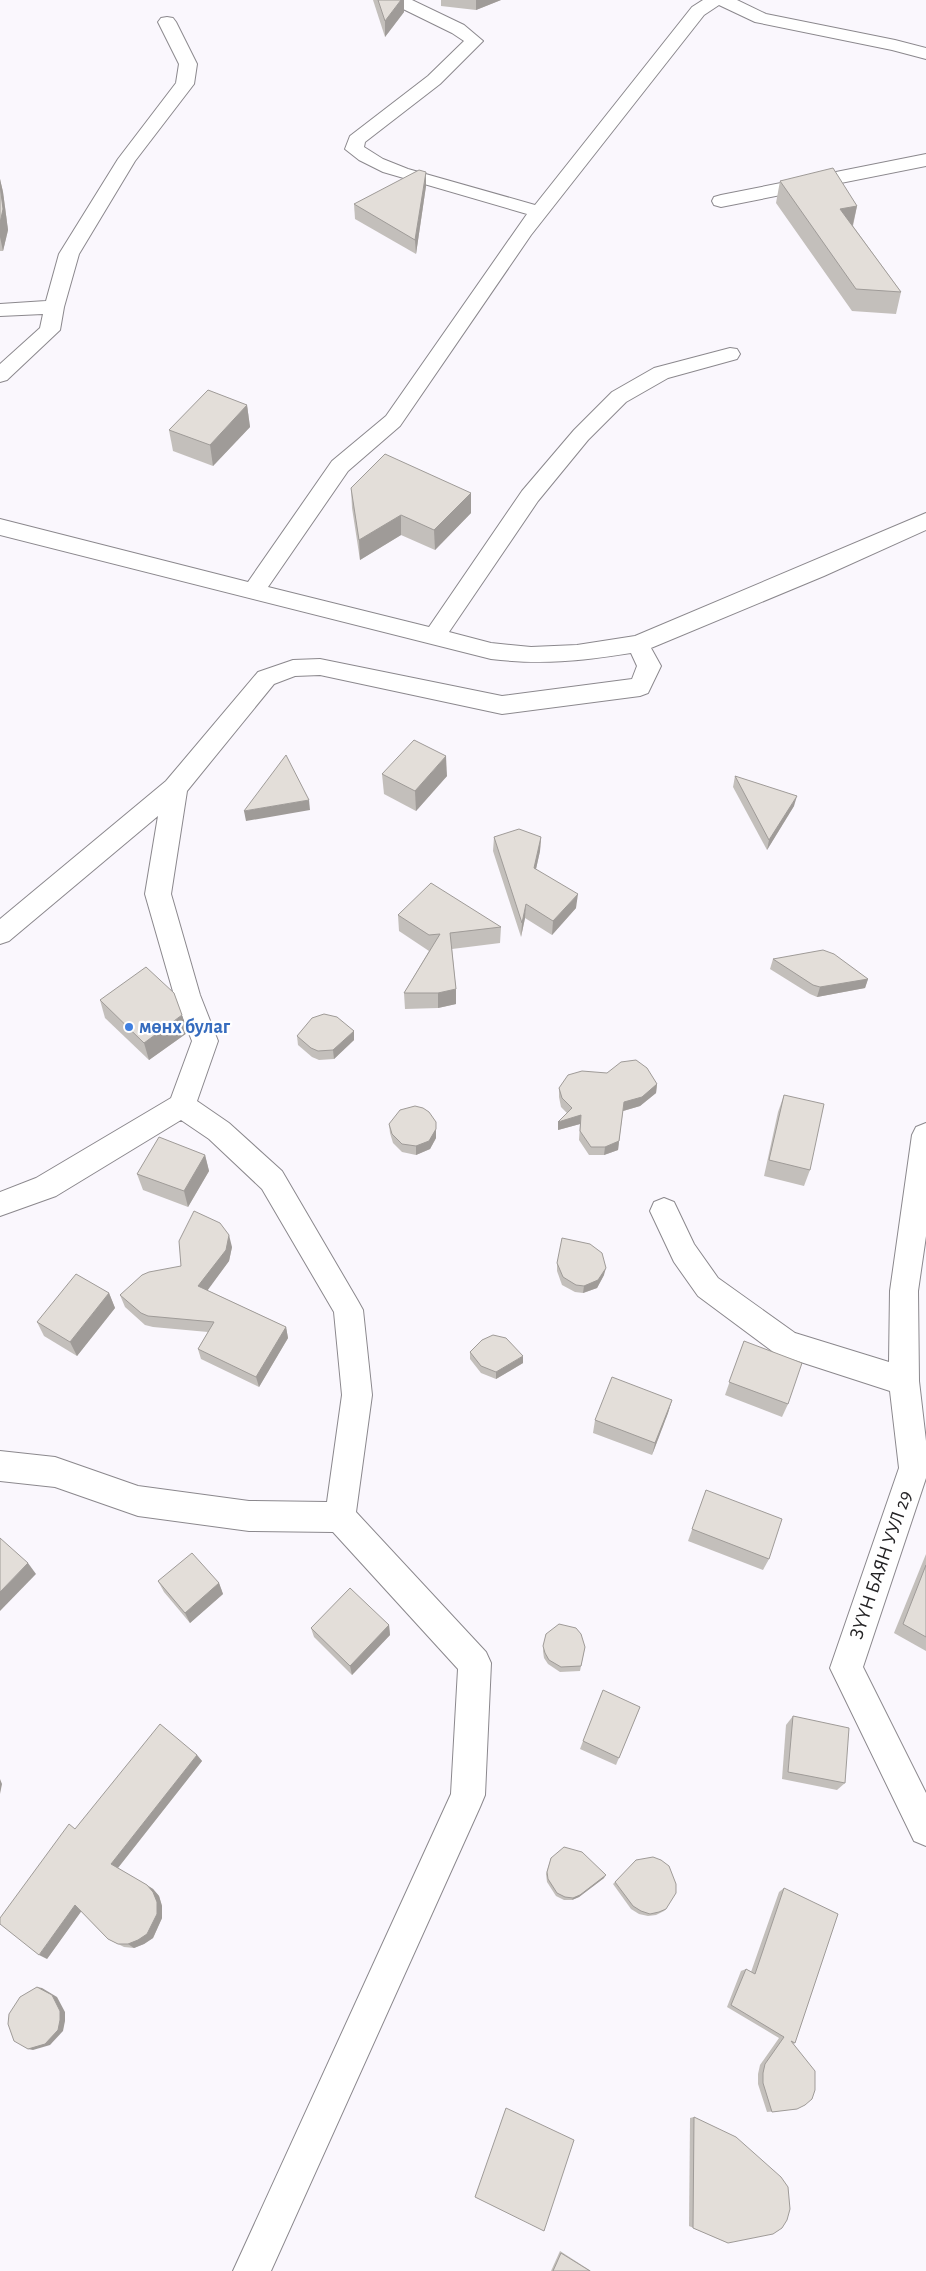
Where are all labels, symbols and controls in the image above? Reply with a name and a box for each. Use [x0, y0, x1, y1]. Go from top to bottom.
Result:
place label: мөнх булаг [139, 1017, 231, 1037]
marker: мөнх булаг [123, 1021, 135, 1033]
street label: ЗҮҮН БАЯН УУЛ 29 [846, 1488, 916, 1642]

